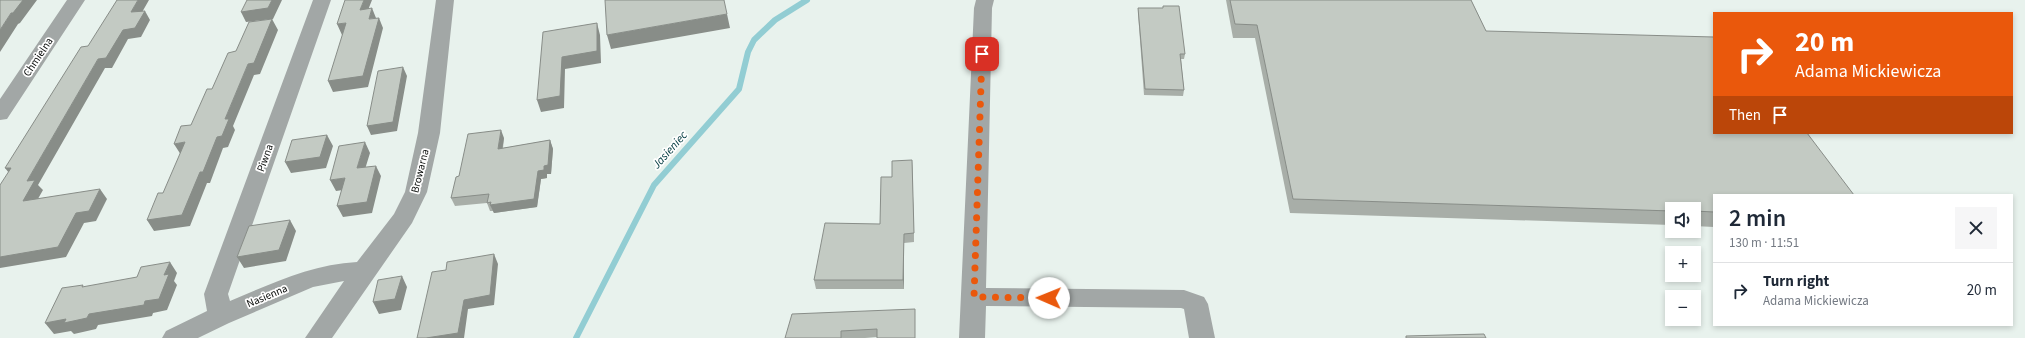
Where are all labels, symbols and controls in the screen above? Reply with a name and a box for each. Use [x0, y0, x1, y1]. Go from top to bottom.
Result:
text: 20 m [1795, 22, 1854, 62]
icon: right [1729, 28, 1781, 80]
street label: Chmielna [20, 35, 56, 79]
pin [965, 37, 999, 71]
icon: arrive [971, 43, 993, 65]
text: Adama Mickiewicza [1795, 59, 1941, 84]
icon: arrive [1769, 104, 1791, 126]
text: Then [1729, 105, 1761, 126]
water label: Jasieniec [648, 127, 692, 173]
street label: Piwna [253, 142, 277, 174]
street label: Browarna [407, 147, 433, 195]
text: 2 min [1729, 201, 1786, 236]
map controls [1665, 202, 1701, 326]
button: sound [1665, 202, 1701, 238]
button: close [1955, 207, 1997, 249]
text: 130 m · 11:51 [1729, 234, 1799, 252]
button: + [1665, 246, 1701, 282]
text: Turn right [1763, 271, 1829, 292]
position arrow [1028, 277, 1070, 319]
icon: right [1729, 280, 1751, 302]
text: 20 m [1967, 280, 1997, 301]
street label: Nasienna [244, 281, 290, 311]
button: − [1665, 290, 1701, 326]
text: Adama Mickiewicza [1763, 292, 1869, 310]

